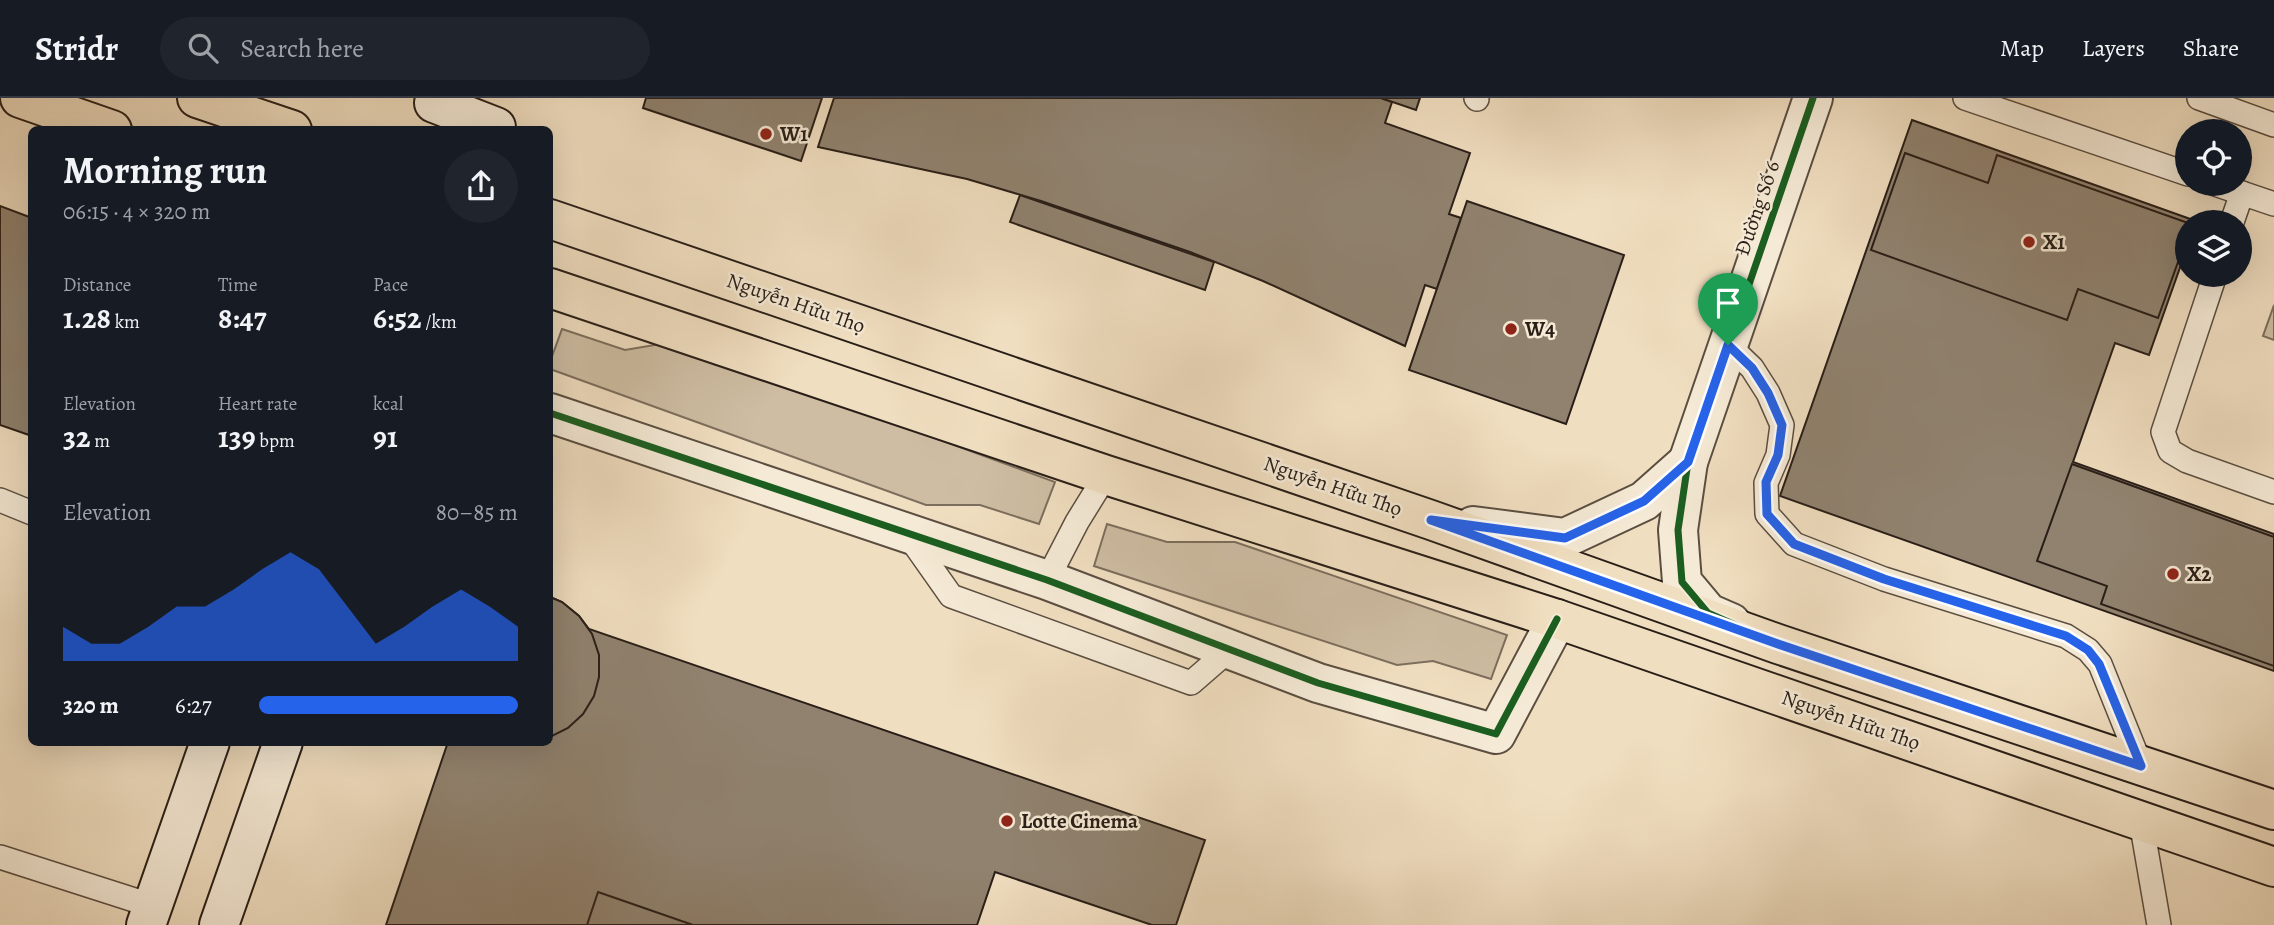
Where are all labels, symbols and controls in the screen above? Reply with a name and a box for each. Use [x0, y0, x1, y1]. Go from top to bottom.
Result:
search box [160, 17, 650, 80]
text: Stridr [35, 26, 118, 71]
icon: search [184, 29, 222, 67]
text: Search here [240, 31, 364, 66]
text: Map [2000, 32, 2044, 64]
text: Layers [2082, 32, 2145, 64]
text: Share [2183, 32, 2239, 64]
map controls [2175, 119, 2252, 287]
button: locate [2175, 119, 2252, 196]
place label: W1 [779, 120, 808, 148]
marker: W1 [758, 126, 774, 142]
text: Morning run [63, 144, 267, 196]
button: share [444, 149, 518, 223]
street label: Đường Số 6 [1728, 157, 1786, 259]
text: 06:15 · 4 × 320 m [63, 196, 210, 227]
button: layers [2175, 210, 2252, 287]
place label: X1 [2043, 228, 2065, 256]
marker: X1 [2021, 234, 2037, 250]
street label: Nguyễn Hữu Thọ [723, 266, 869, 340]
text: Distance [63, 272, 131, 298]
text: Time [218, 272, 257, 298]
text: Pace [373, 272, 408, 298]
pin [1698, 273, 1758, 345]
icon: arrive [1709, 284, 1747, 322]
text: 1.28 [63, 298, 111, 338]
text: 8:47 [218, 298, 266, 338]
text: 6:52 [373, 298, 421, 338]
text: km [111, 309, 140, 335]
text: /km [421, 309, 457, 335]
place label: W4 [1524, 315, 1555, 343]
marker: W4 [1503, 321, 1519, 337]
text: Elevation [63, 391, 136, 417]
text: Heart rate [218, 391, 297, 417]
text: kcal [373, 391, 403, 417]
text: 32 [63, 417, 90, 457]
text: 139 [218, 417, 256, 457]
text: 91 [373, 417, 398, 457]
text: m [90, 428, 110, 454]
text: bpm [256, 428, 295, 454]
street label: Nguyễn Hữu Thọ [1260, 449, 1406, 523]
text: Elevation [63, 497, 151, 528]
text: 80–85 m [436, 497, 518, 528]
place label: X2 [2187, 560, 2211, 588]
marker: X2 [2165, 566, 2181, 582]
street label: Nguyễn Hữu Thọ [1778, 683, 1924, 757]
text: 320 m [63, 690, 119, 721]
text: 6:27 [175, 690, 212, 721]
place label: Lotte Cinema [1021, 807, 1139, 835]
marker: Lotte Cinema [999, 813, 1015, 829]

